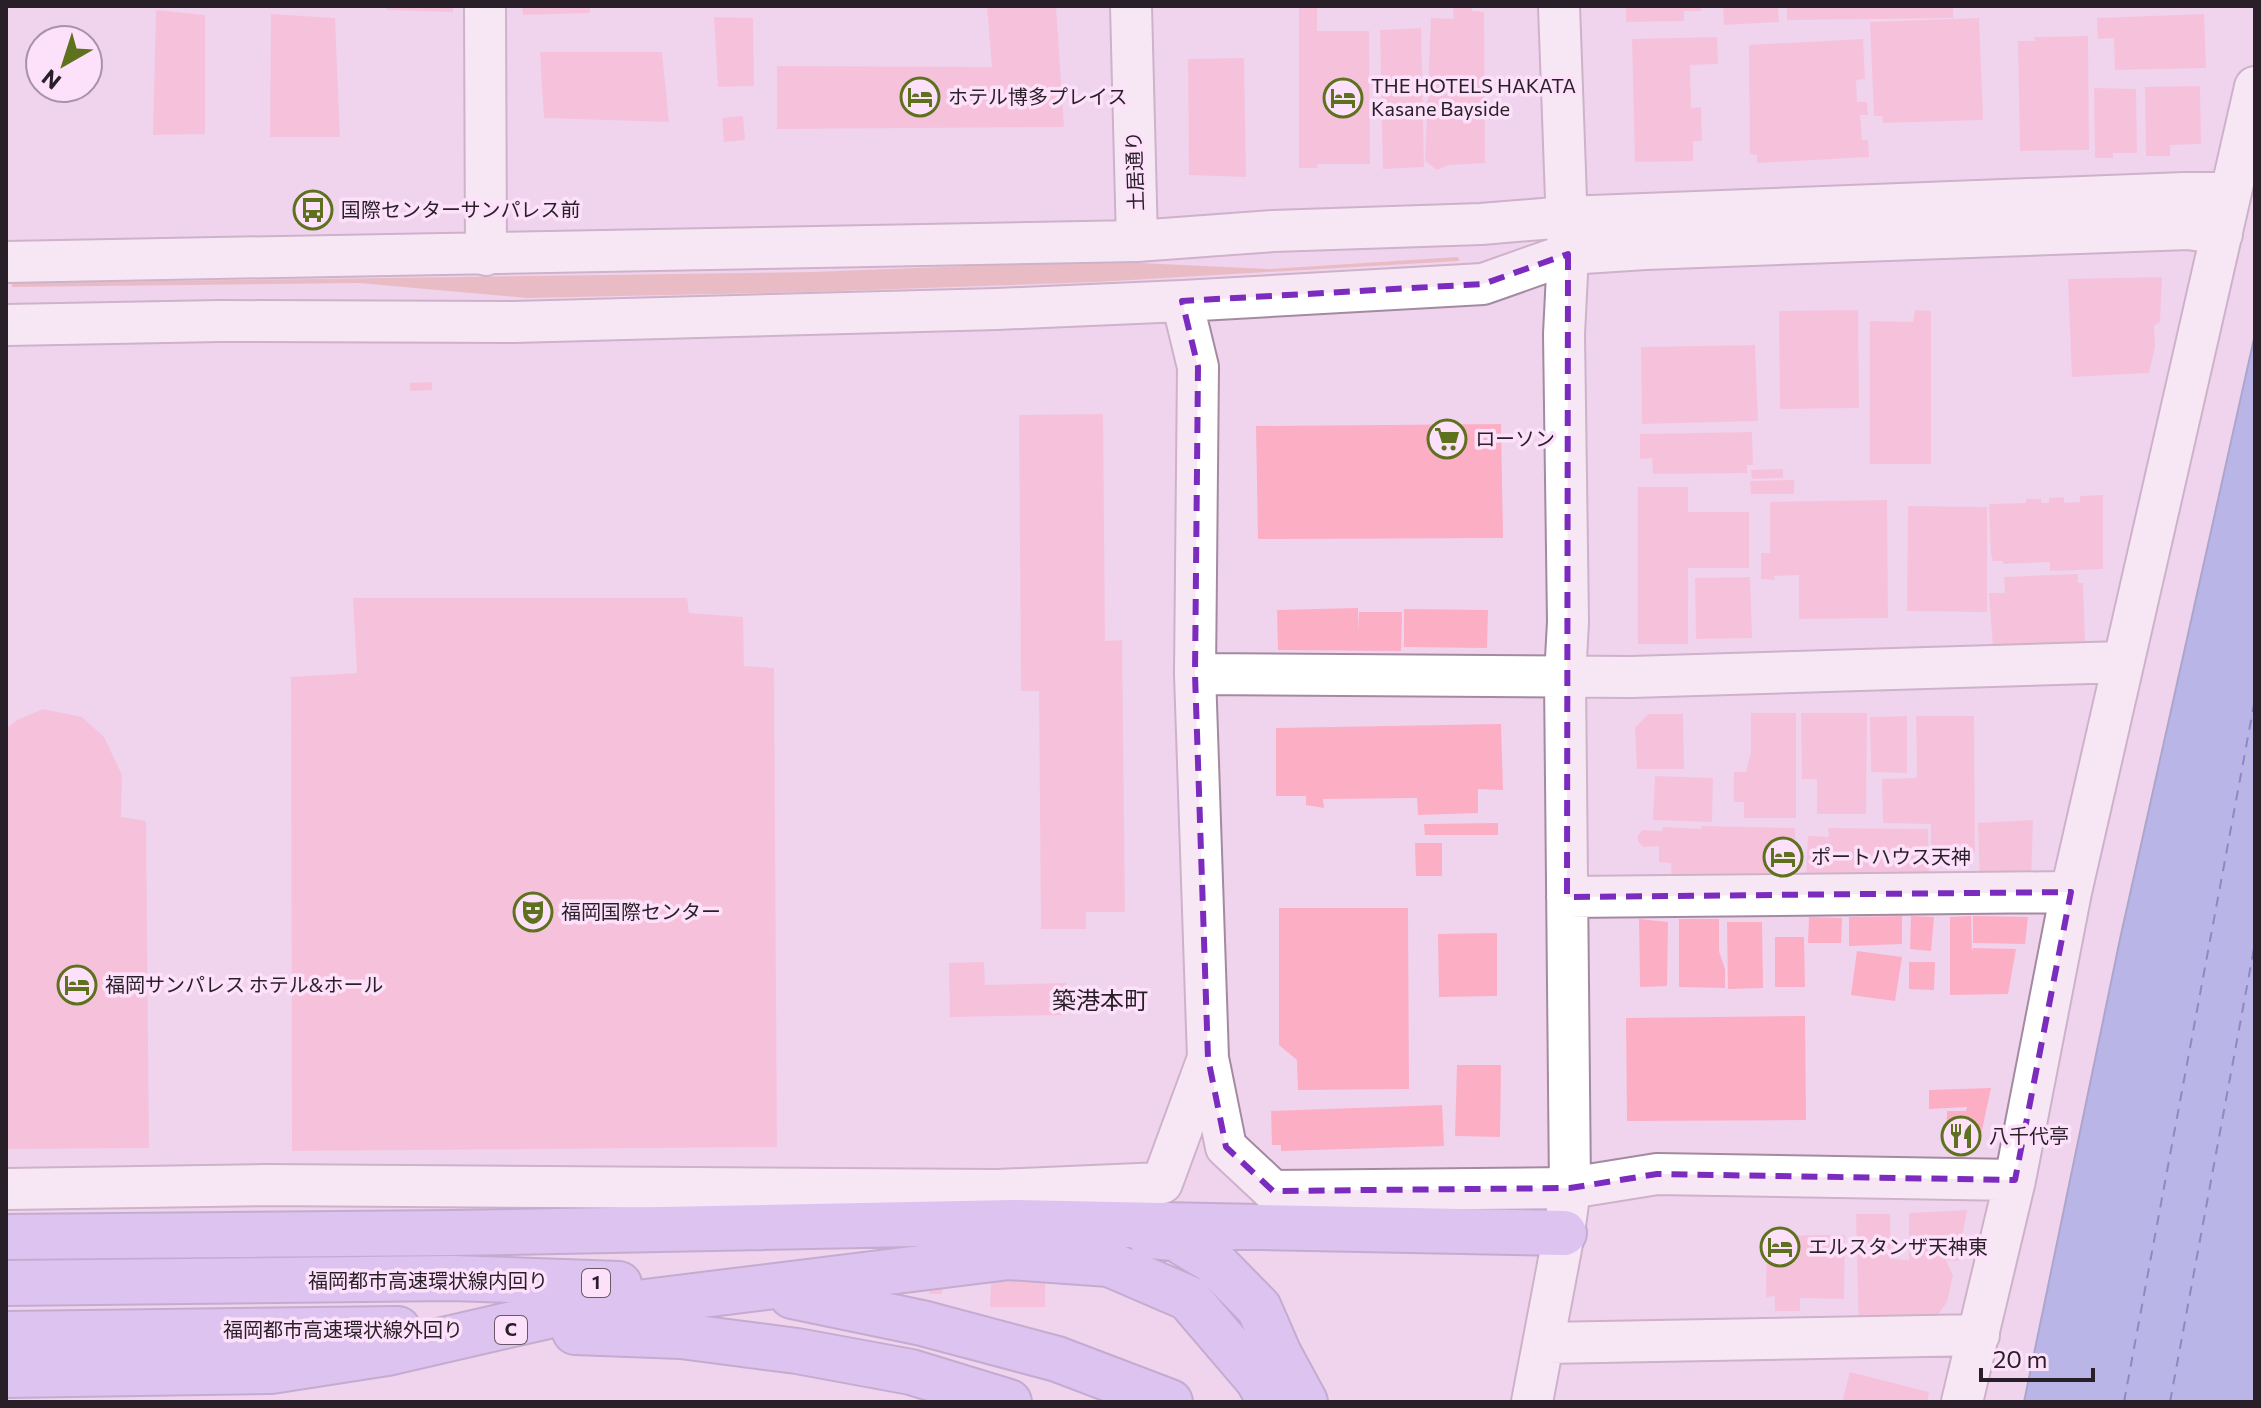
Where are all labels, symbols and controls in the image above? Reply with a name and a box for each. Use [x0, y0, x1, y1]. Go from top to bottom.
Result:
north arrow [24, 24, 104, 104]
text: N [36, 64, 66, 96]
place label: THE HOTELS HAKATA Kasane Bayside [1371, 73, 1576, 120]
hotel icon: ホテル博多プレイス [899, 76, 941, 118]
hotel icon: THE HOTELS HAKATA Kasane Bayside [1322, 77, 1364, 119]
place label: ホテル博多プレイス [948, 84, 1127, 108]
street label: 土居通り [1121, 131, 1147, 211]
bus stop icon: 国際センターサンパレス前 [292, 189, 334, 231]
place label: 国際センターサンパレス前 [341, 197, 581, 221]
supermarket icon: ローソン [1426, 418, 1468, 460]
place label: ローソン [1475, 426, 1555, 450]
hotel icon: ポートハウス天神 [1762, 836, 1804, 878]
place label: ポートハウス天神 [1811, 844, 1971, 868]
theatre icon: 福岡国際センター [512, 891, 554, 933]
place label: 福岡国際センター [561, 899, 721, 923]
hotel icon: 福岡サンパレス ホテル&ホール [56, 964, 98, 1006]
place label: 福岡サンパレス ホテル&ホール [105, 972, 384, 996]
district label: 築港本町 [1052, 985, 1148, 1014]
restaurant icon: 八千代亭 [1940, 1115, 1982, 1157]
place label: 八千代亭 [1989, 1123, 2069, 1147]
hotel icon: エルスタンザ天神東 [1759, 1226, 1801, 1268]
place label: エルスタンザ天神東 [1808, 1234, 1988, 1258]
street label: 福岡都市高速環状線内回り [308, 1268, 548, 1292]
road number: 1 [582, 1269, 610, 1297]
road number: C [495, 1316, 527, 1344]
street label: 福岡都市高速環状線外回り [223, 1317, 463, 1341]
scale bar [1981, 1332, 2093, 1382]
text: 20 m [1993, 1344, 2047, 1373]

